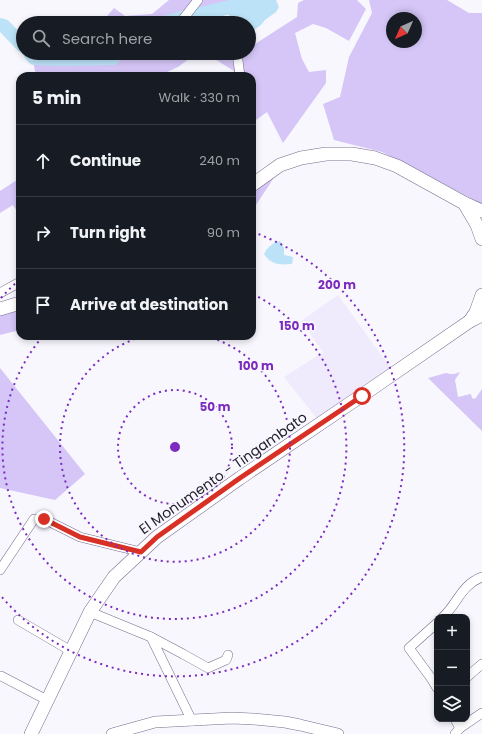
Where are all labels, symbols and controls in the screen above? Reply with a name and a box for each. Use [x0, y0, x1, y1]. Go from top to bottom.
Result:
north arrow [386, 12, 422, 48]
search box [16, 16, 256, 60]
icon: search [30, 27, 52, 49]
text: Search here [62, 28, 152, 49]
text: 5 min [32, 86, 81, 110]
text: Walk · 330 m [159, 88, 240, 107]
icon: ahead [32, 150, 54, 172]
text: Continue [70, 150, 141, 171]
text: 240 m [199, 151, 240, 170]
icon: right [32, 222, 54, 244]
text: Turn right [70, 222, 146, 243]
text: 90 m [207, 223, 240, 242]
text: 200 m [318, 276, 356, 293]
icon: arrive [32, 294, 54, 316]
text: Arrive at destination [70, 294, 228, 315]
text: 150 m [279, 317, 315, 334]
text: 100 m [238, 357, 274, 374]
route start [353, 387, 371, 405]
text: 50 m [200, 398, 231, 415]
street label: El Monumento - Tingambato [135, 407, 311, 539]
centre of rings [168, 440, 182, 454]
route end [35, 510, 53, 528]
map controls [434, 614, 470, 722]
button: + [434, 614, 470, 650]
button: − [434, 650, 470, 686]
button: layers [434, 686, 470, 722]

